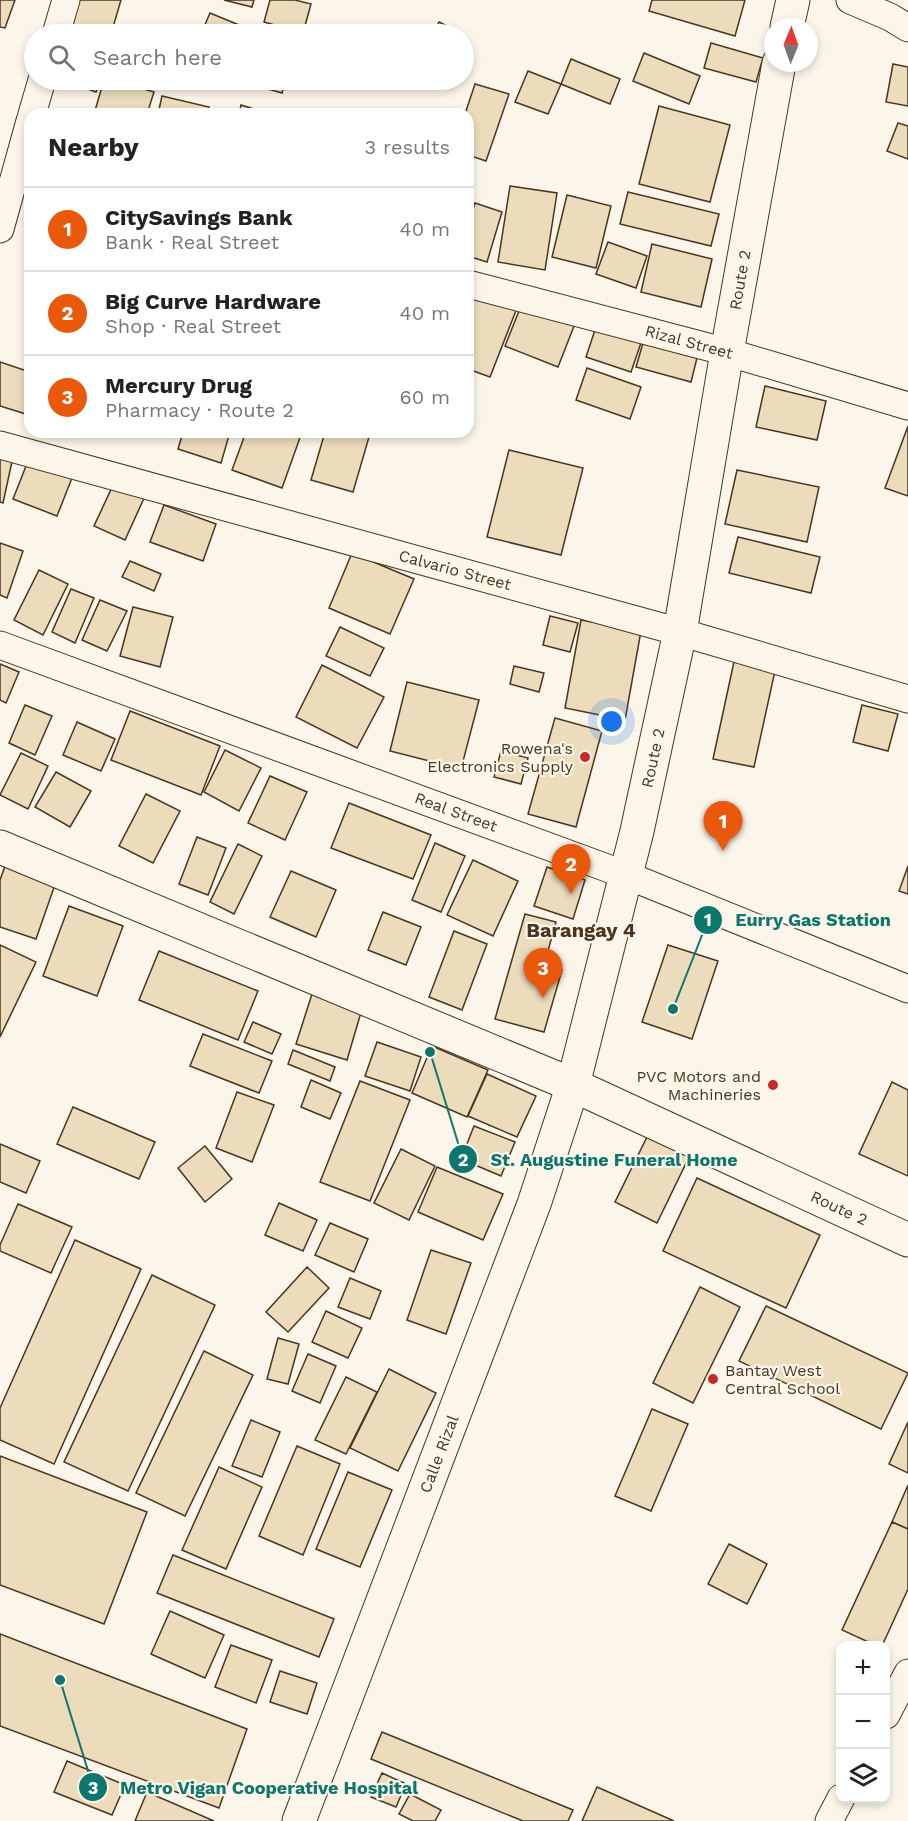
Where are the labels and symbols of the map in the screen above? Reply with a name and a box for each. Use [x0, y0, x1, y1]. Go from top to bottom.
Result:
north arrow [764, 18, 818, 72]
street label: Route 2 [725, 249, 755, 311]
street label: Rizal Street [643, 321, 735, 363]
street label: Calvario Street [397, 546, 514, 594]
your location [597, 707, 626, 736]
street label: Route 2 [637, 726, 669, 790]
place label: Rowena's Electronics Supply [427, 739, 574, 776]
marker: Rowena's Electronics Supply [578, 750, 592, 764]
street label: Real Street [412, 788, 500, 836]
pin: 1 [704, 802, 742, 851]
pin: 2 [552, 844, 590, 894]
callout: Eurry Gas Station [693, 902, 903, 938]
text: 1 [704, 909, 712, 930]
text: Eurry Gas Station [735, 909, 891, 930]
district label: Barangay 4 [526, 918, 636, 942]
pin: 3 [524, 948, 562, 998]
place label: PVC Motors and Machineries [636, 1067, 761, 1104]
marker: PVC Motors and Machineries [766, 1078, 780, 1092]
callout: St. Augustine Funeral Home [448, 1141, 750, 1177]
text: 2 [458, 1149, 468, 1170]
text: St. Augustine Funeral Home [490, 1149, 738, 1170]
street label: Route 2 [808, 1187, 870, 1229]
place label: Bantay West Central School [725, 1361, 840, 1398]
marker: Bantay West Central School [706, 1372, 720, 1386]
street label: Calle Rizal [415, 1412, 463, 1496]
callout: Metro Vigan Cooperative Hospital [78, 1769, 431, 1805]
text: 3 [88, 1777, 98, 1798]
text: Metro Vigan Cooperative Hospital [120, 1777, 418, 1798]

